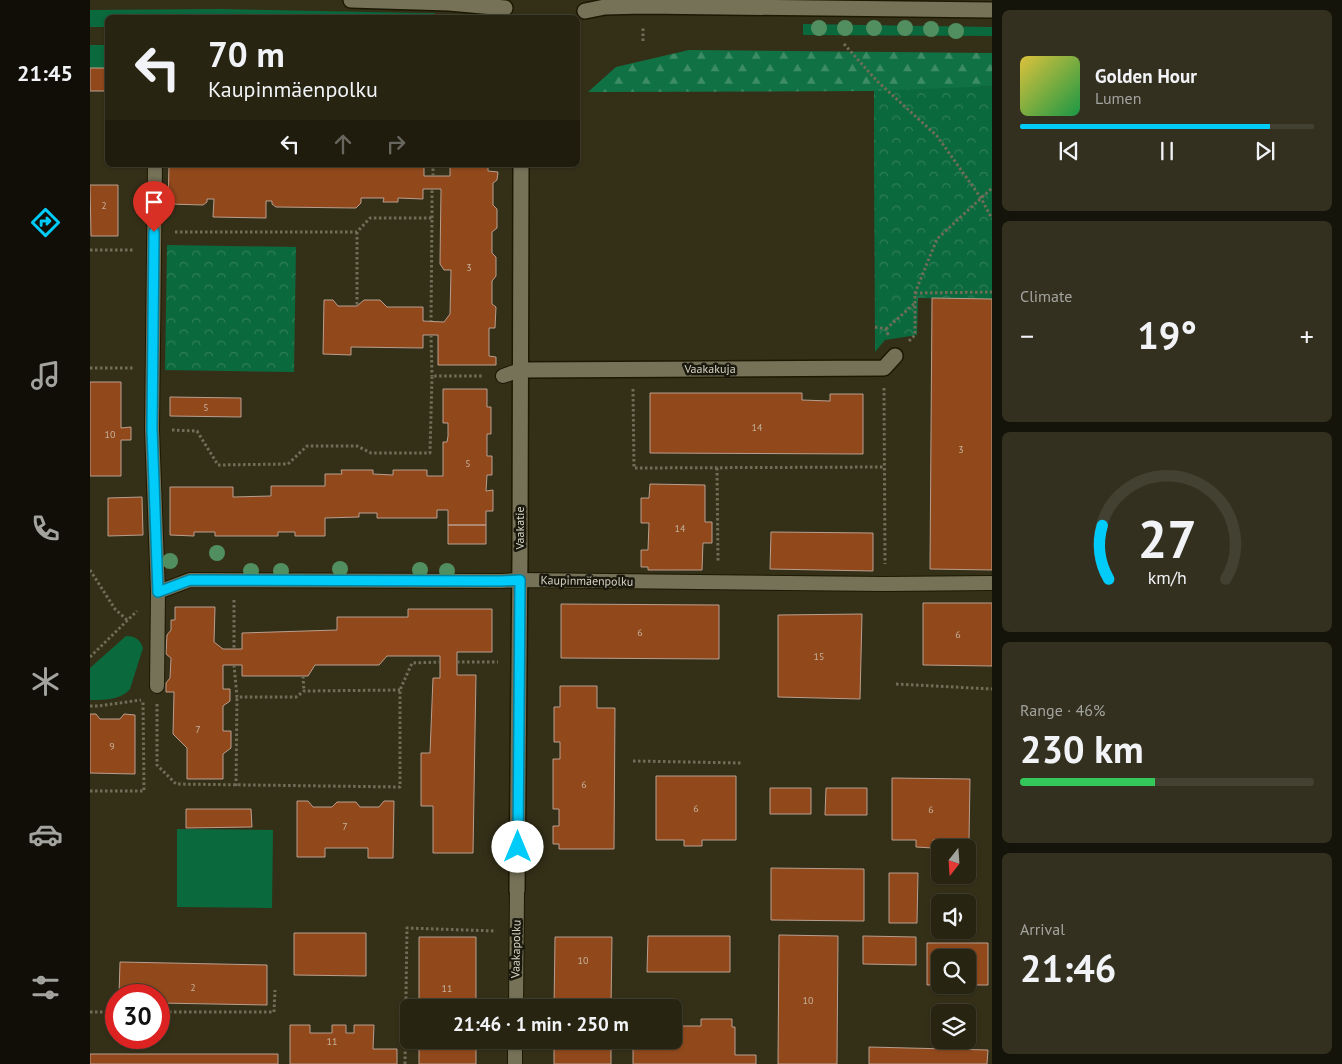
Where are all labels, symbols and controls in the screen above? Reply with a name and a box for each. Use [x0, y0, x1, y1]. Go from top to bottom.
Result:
text: 70 m [208, 31, 285, 77]
icon: left [125, 35, 190, 100]
text: 21:45 [17, 59, 73, 87]
text: Golden Hour [1095, 64, 1197, 88]
text: Kaupinmäenpolku [208, 75, 378, 103]
text: Lumen [1095, 88, 1141, 108]
icon: left [276, 130, 304, 158]
icon: ahead [329, 130, 357, 158]
icon: right [382, 130, 410, 158]
icon: previous [1055, 137, 1083, 165]
icon: pause [1153, 137, 1181, 165]
icon: next [1251, 137, 1279, 165]
pin [133, 181, 175, 232]
icon: arrive [140, 188, 168, 216]
house number: 2 [101, 199, 107, 212]
icon: directions [28, 205, 63, 240]
house number: 3 [466, 261, 472, 274]
text: Climate [1020, 286, 1072, 306]
text: 19° [1137, 310, 1197, 359]
text: − [1020, 317, 1034, 354]
text: + [1300, 317, 1314, 354]
icon: music [28, 358, 63, 393]
street label: Vaakakuja [683, 361, 736, 376]
house number: 5 [203, 401, 209, 414]
house number: 14 [752, 421, 763, 434]
house number: 10 [105, 428, 116, 441]
house number: 3 [958, 443, 964, 456]
house number: 5 [465, 457, 471, 470]
text: 27 [1138, 505, 1196, 572]
street label: Vaakatie [512, 506, 527, 551]
icon: phone [28, 511, 63, 546]
house number: 14 [675, 522, 686, 535]
text: km/h [1147, 566, 1187, 589]
street label: Kaupinmäenpolku [541, 572, 633, 589]
house number: 6 [637, 626, 643, 639]
house number: 6 [955, 628, 961, 641]
house number: 15 [814, 650, 824, 663]
icon: climate [28, 664, 63, 699]
text: Range · 46% [1020, 700, 1105, 720]
house number: 7 [195, 723, 201, 736]
text: 230 km [1020, 724, 1144, 773]
house number: 9 [109, 740, 115, 753]
house number: 6 [581, 778, 587, 791]
house number: 6 [693, 802, 699, 815]
house number: 6 [928, 803, 934, 816]
icon: car [28, 817, 63, 852]
house number: 7 [342, 820, 348, 833]
position arrow [491, 820, 543, 872]
north arrow [931, 839, 976, 884]
map controls [931, 839, 976, 1049]
button: sound [931, 894, 976, 939]
text: Arrival [1020, 919, 1065, 939]
street label: Vaakapolku [507, 920, 524, 979]
text: 21:46 [1020, 943, 1116, 992]
button: search [931, 949, 976, 994]
house number: 10 [578, 954, 589, 967]
icon: filters [28, 970, 63, 1005]
house number: 2 [190, 981, 196, 994]
house number: 11 [442, 982, 452, 995]
speed limit sign: 30 [105, 984, 170, 1049]
house number: 10 [803, 994, 814, 1007]
button: layers [931, 1004, 976, 1049]
text: 21:46 · 1 min · 250 m [453, 1012, 629, 1036]
house number: 11 [327, 1035, 337, 1048]

